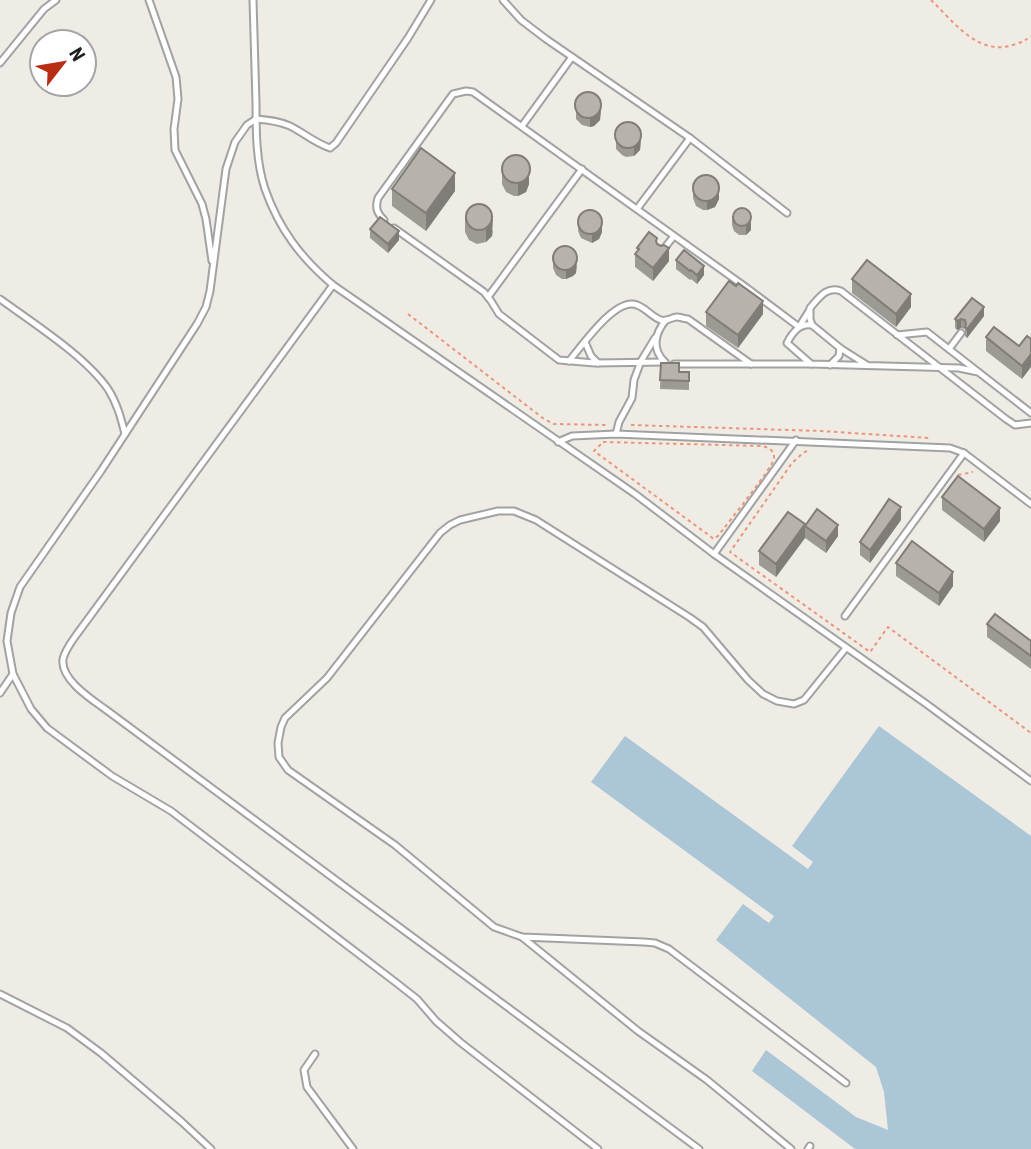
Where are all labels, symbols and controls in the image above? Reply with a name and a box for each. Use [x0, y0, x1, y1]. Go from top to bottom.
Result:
north arrow [28, 28, 98, 98]
text: N [64, 44, 90, 65]

